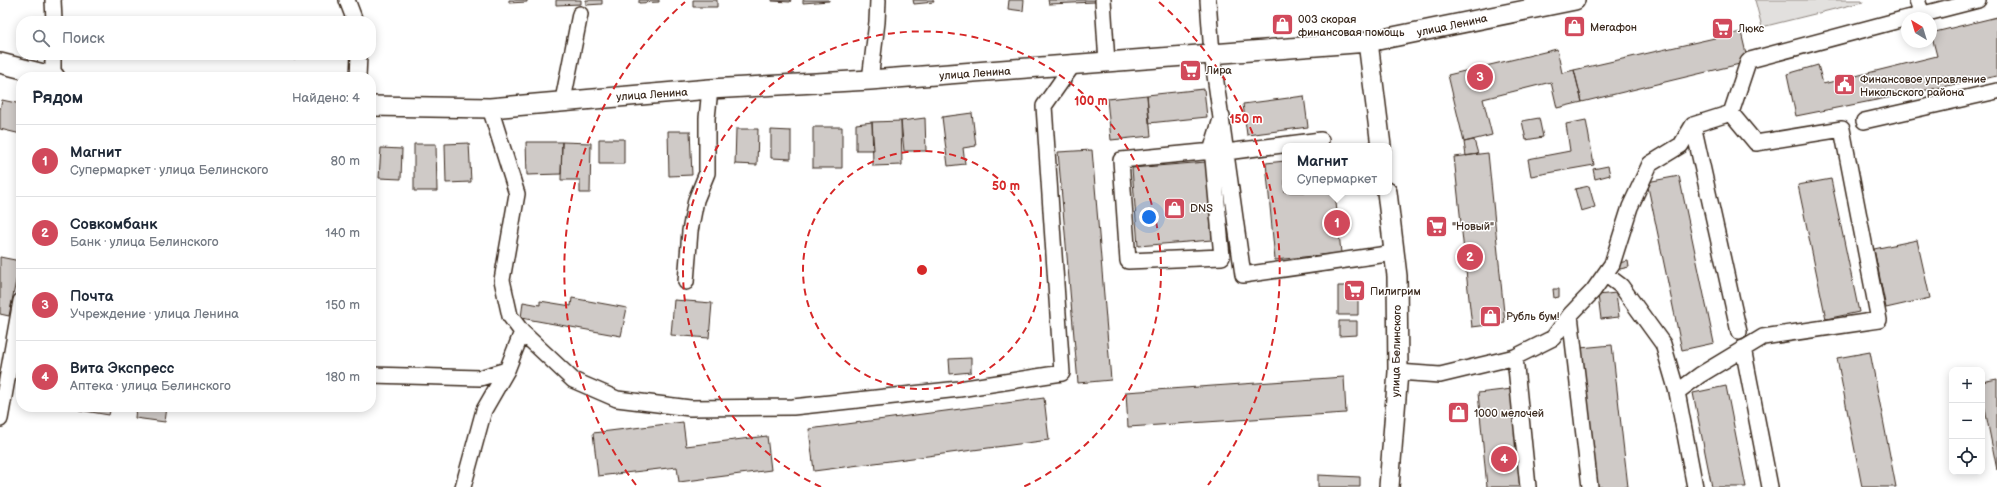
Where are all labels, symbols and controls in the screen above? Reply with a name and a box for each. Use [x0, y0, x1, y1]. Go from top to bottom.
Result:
shop icon: 003 скорая финансовая помощь [1270, 12, 1296, 38]
street label: улица Ленина [1416, 12, 1489, 39]
north arrow [1901, 12, 1937, 48]
place label: 003 скорая финансовая помощь [1298, 13, 1405, 39]
shop icon: Мегафон [1561, 14, 1587, 40]
supermarket icon: Люкс [1710, 15, 1736, 41]
search box [16, 16, 376, 60]
place label: Мегафон [1590, 21, 1637, 34]
place label: Люкс [1737, 22, 1765, 35]
icon: search [30, 27, 52, 49]
text: Поиск [62, 29, 105, 48]
supermarket icon: Лира [1178, 57, 1204, 83]
pin: 3 [1467, 62, 1493, 92]
street label: улица Ленина [939, 64, 1012, 82]
place label: Лира [1205, 64, 1232, 77]
public building icon: Финансовое управление Никольского района [1831, 72, 1857, 98]
place label: Финансовое управление Никольского района [1860, 73, 1986, 99]
street label: улица Ленина [616, 85, 689, 103]
text: Рядом [32, 88, 83, 108]
text: Найдено: 4 [292, 90, 360, 106]
text: 100 m [1074, 94, 1108, 109]
text: 150 m [1230, 112, 1262, 127]
text: Магнит [70, 143, 122, 162]
popup [1282, 143, 1392, 195]
text: Магнит [1297, 152, 1348, 171]
text: 1 [42, 153, 48, 169]
text: 80 m [331, 153, 360, 169]
text: Супермаркет · улица Белинского [70, 162, 268, 178]
text: Супермаркет [1297, 171, 1377, 187]
text: 50 m [992, 179, 1020, 194]
shop icon: DNS [1162, 195, 1188, 221]
place label: DNS [1190, 202, 1213, 215]
your location [1139, 207, 1159, 227]
pin: 1 [1324, 208, 1350, 238]
supermarket icon: "Новый" [1423, 213, 1449, 239]
text: Совкомбанк [70, 215, 157, 234]
place label: "Новый" [1452, 220, 1494, 233]
text: 2 [41, 225, 49, 241]
text: 140 m [325, 225, 360, 241]
text: Банк · улица Белинского [70, 234, 219, 250]
pin: 2 [1457, 242, 1483, 272]
centre of rings [915, 263, 929, 277]
supermarket icon: Пилигрим [1341, 278, 1367, 304]
place label: Пилигрим [1370, 285, 1421, 298]
text: Почта [70, 287, 113, 306]
text: 3 [41, 297, 49, 313]
text: 150 m [326, 297, 360, 313]
shop icon: Рубль бум! [1478, 303, 1504, 329]
street label: улица Белинского [1389, 304, 1404, 397]
text: Учреждение · улица Ленина [70, 306, 239, 322]
place label: Рубль бум! [1506, 310, 1559, 323]
text: Вита Экспресс [70, 359, 174, 378]
map controls [1949, 367, 1985, 475]
button: + [1949, 367, 1985, 403]
text: 4 [41, 369, 49, 385]
text: 180 m [325, 369, 360, 385]
text: Аптека · улица Белинского [70, 378, 231, 394]
shop icon: 1000 мелочей [1446, 400, 1472, 426]
button: − [1949, 403, 1985, 439]
place label: 1000 мелочей [1474, 407, 1544, 420]
button: locate [1949, 439, 1985, 475]
pin: 4 [1491, 444, 1517, 474]

